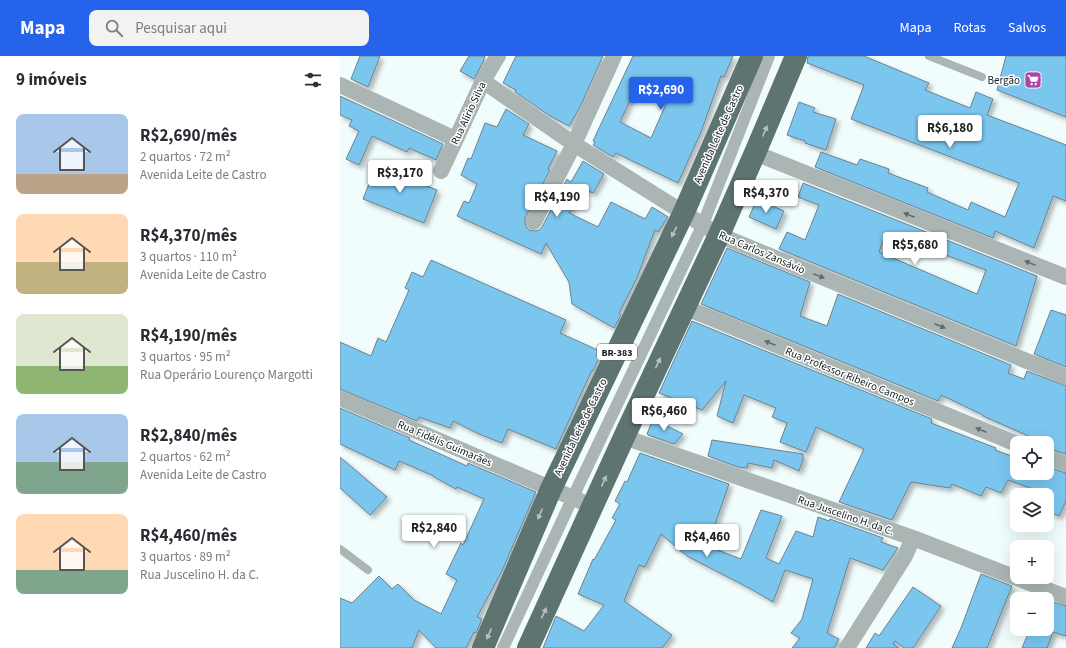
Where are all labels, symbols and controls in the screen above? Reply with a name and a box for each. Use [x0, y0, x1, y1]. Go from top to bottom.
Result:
search box [89, 10, 369, 46]
text: Mapa [20, 15, 65, 42]
icon: search [103, 17, 125, 39]
text: Pesquisar aqui [135, 18, 227, 39]
text: Mapa [900, 18, 931, 38]
text: Rotas [953, 18, 986, 38]
text: Salvos [1008, 18, 1046, 38]
text: 9 imóveis [16, 68, 87, 92]
icon: filters [302, 69, 324, 91]
supermarket icon: Bergão [1023, 70, 1043, 90]
place label: Bergão [987, 73, 1020, 88]
pin: R$2,690 [624, 77, 698, 111]
street label: Rua Alírio Silva [447, 79, 490, 147]
text: R$2,690 [638, 81, 684, 99]
street label: Avenida Leite de Castro [690, 82, 747, 186]
pin: R$6,180 [913, 115, 987, 149]
text: R$6,180 [927, 119, 973, 137]
text: R$2,690/mês [140, 124, 237, 148]
one-way arrow [762, 124, 768, 136]
icon: home [48, 130, 96, 178]
text: 2 quartos · 72 m² [140, 148, 231, 166]
pin: R$3,170 [363, 160, 437, 194]
text: R$3,170 [377, 164, 423, 182]
text: Avenida Leite de Castro [140, 166, 266, 184]
pin: R$4,370 [729, 180, 803, 214]
pin: R$4,190 [520, 184, 594, 218]
text: R$4,370 [743, 184, 789, 202]
text: R$4,190 [534, 188, 580, 206]
one-way arrow [903, 211, 915, 217]
text: R$4,370/mês [140, 224, 237, 248]
one-way arrow [671, 227, 677, 238]
street label: Rua Carlos Zansávio [716, 227, 807, 277]
icon: home [48, 230, 96, 278]
pin: R$5,680 [878, 232, 952, 266]
text: R$5,680 [892, 236, 938, 254]
text: 3 quartos · 110 m² [140, 248, 237, 266]
one-way arrow [1023, 259, 1035, 265]
text: Avenida Leite de Castro [140, 266, 266, 284]
one-way arrow [814, 274, 826, 280]
one-way arrow [934, 323, 946, 329]
text: R$4,190/mês [140, 324, 237, 348]
icon: home [48, 330, 96, 378]
one-way arrow [764, 339, 776, 345]
road number: BR-383 [597, 344, 637, 360]
street label: Rua Professor Ribeiro Campos [783, 344, 917, 409]
text: 3 quartos · 95 m² [140, 348, 231, 366]
one-way arrow [655, 358, 661, 369]
text: Rua Operário Lourenço Margotti [140, 366, 313, 384]
street label: Avenida Leite de Castro [550, 376, 611, 479]
pin: R$6,460 [627, 398, 701, 432]
text: R$6,460 [641, 402, 687, 420]
street label: Rua Fidélis Guimarães [395, 417, 495, 470]
text: R$2,840/mês [140, 424, 237, 448]
one-way arrow [974, 426, 986, 432]
icon: home [48, 430, 96, 478]
map controls [1010, 436, 1054, 636]
button: locate [1010, 436, 1054, 480]
text: 2 quartos · 62 m² [140, 448, 231, 466]
text: Avenida Leite de Castro [140, 466, 266, 484]
one-way arrow [601, 475, 607, 487]
button: layers [1010, 488, 1054, 532]
street label: Rua Juscelino H. da C. [796, 492, 896, 539]
one-way arrow [537, 509, 543, 520]
pin: R$2,840 [397, 515, 471, 549]
text: R$2,840 [411, 519, 457, 537]
text: R$4,460/mês [140, 524, 237, 548]
pin: R$4,460 [670, 524, 744, 558]
text: R$4,460 [684, 528, 730, 546]
icon: home [48, 530, 96, 578]
button: + [1010, 540, 1054, 584]
text: 3 quartos · 89 m² [140, 548, 231, 566]
text: Rua Juscelino H. da C. [140, 566, 259, 584]
button: − [1010, 592, 1054, 636]
one-way arrow [541, 607, 547, 618]
one-way arrow [486, 628, 492, 639]

